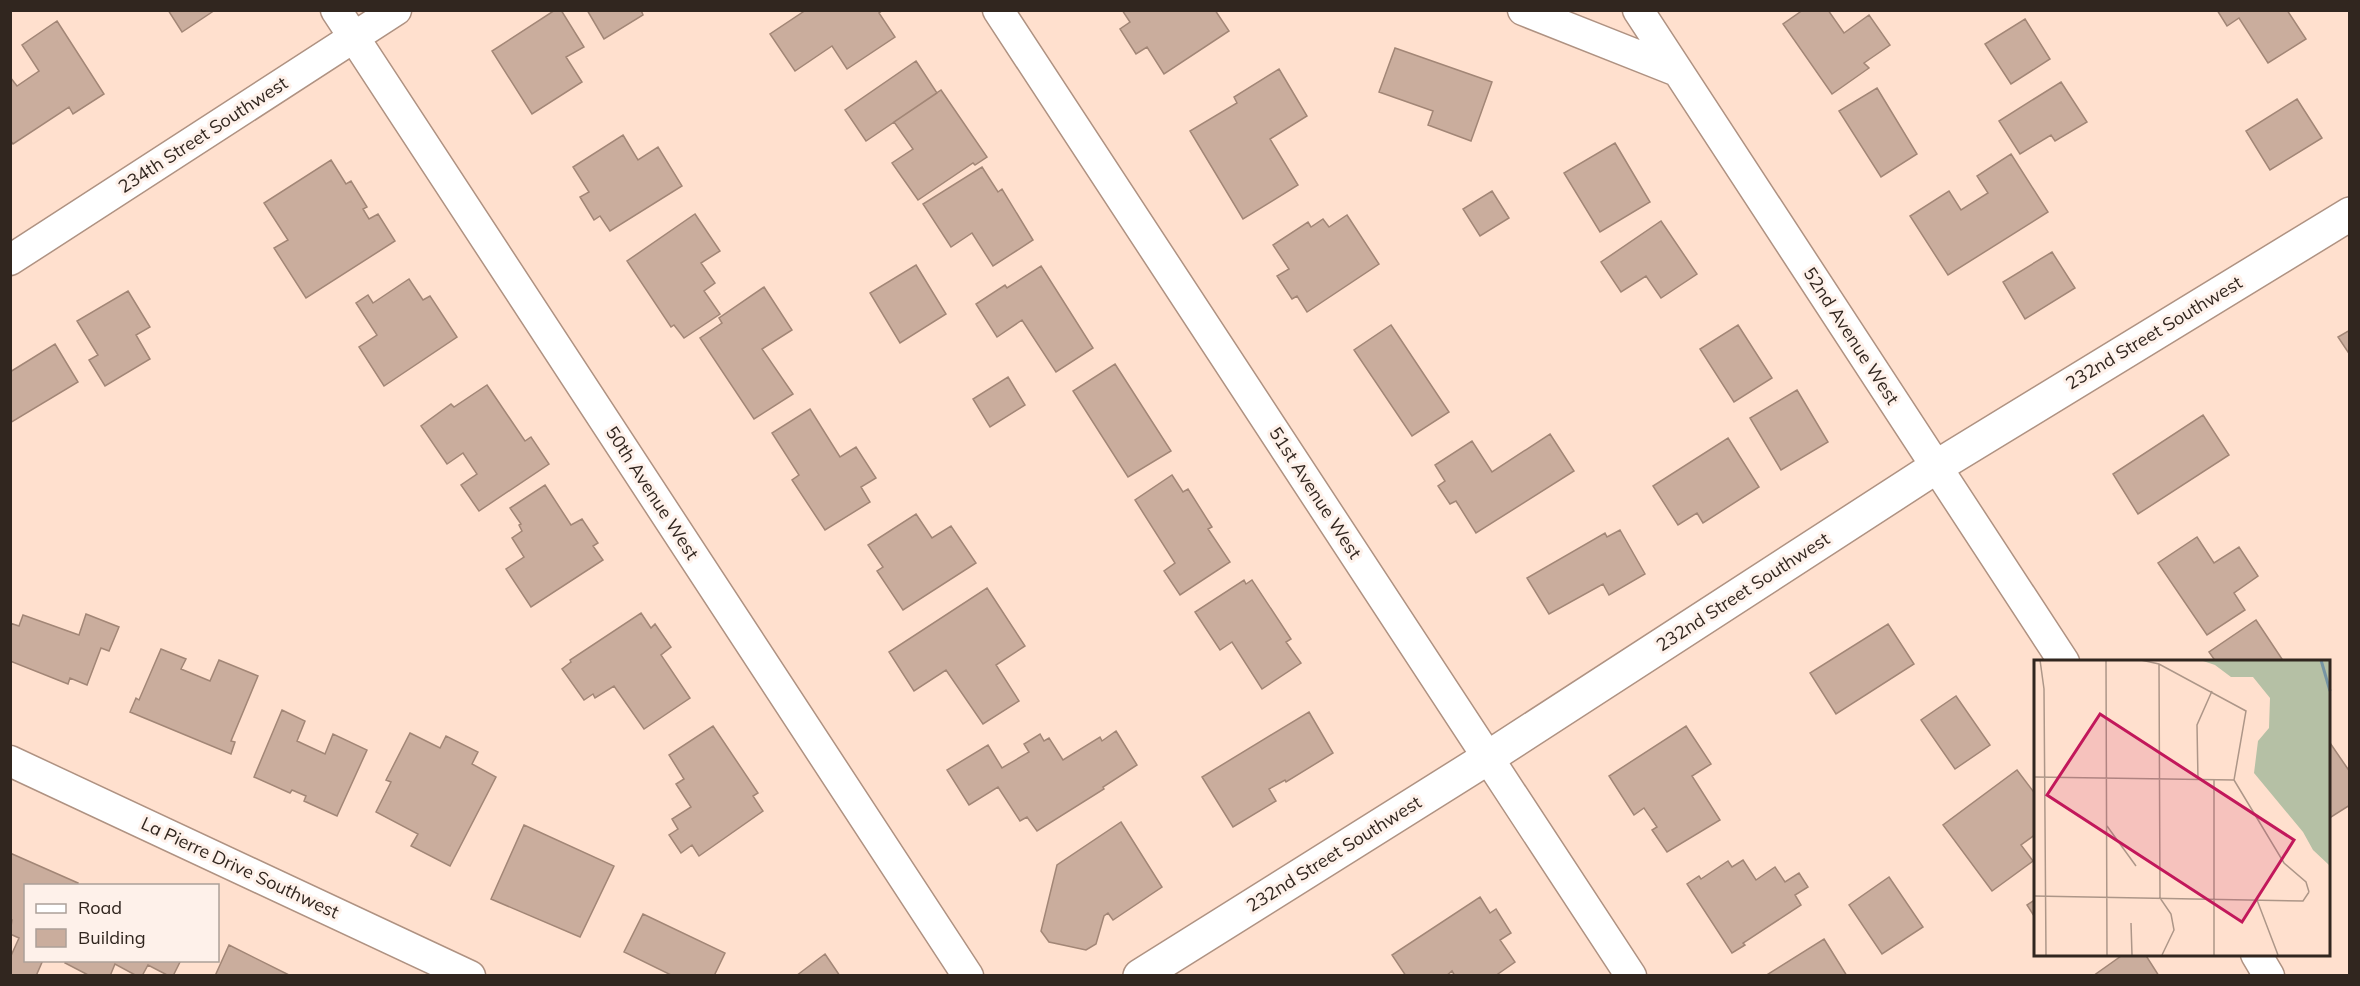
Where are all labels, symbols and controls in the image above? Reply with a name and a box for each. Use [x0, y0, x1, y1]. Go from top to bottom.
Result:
street label: 234th Street Southwest [114, 71, 292, 198]
street label: 52nd Avenue West [1798, 263, 1904, 409]
street label: 232nd Street Southwest [2061, 271, 2246, 394]
street label: 50th Avenue West [601, 422, 704, 564]
street label: 51st Avenue West [1264, 422, 1367, 563]
street label: 232nd Street Southwest [1652, 527, 1834, 656]
inset map [2034, 660, 2330, 956]
street label: 232nd Street Southwest [1242, 790, 1425, 917]
street label: La Pierre Drive Southwest [138, 812, 343, 924]
legend [24, 884, 219, 962]
text: Road [78, 896, 122, 919]
text: Building [78, 926, 146, 949]

